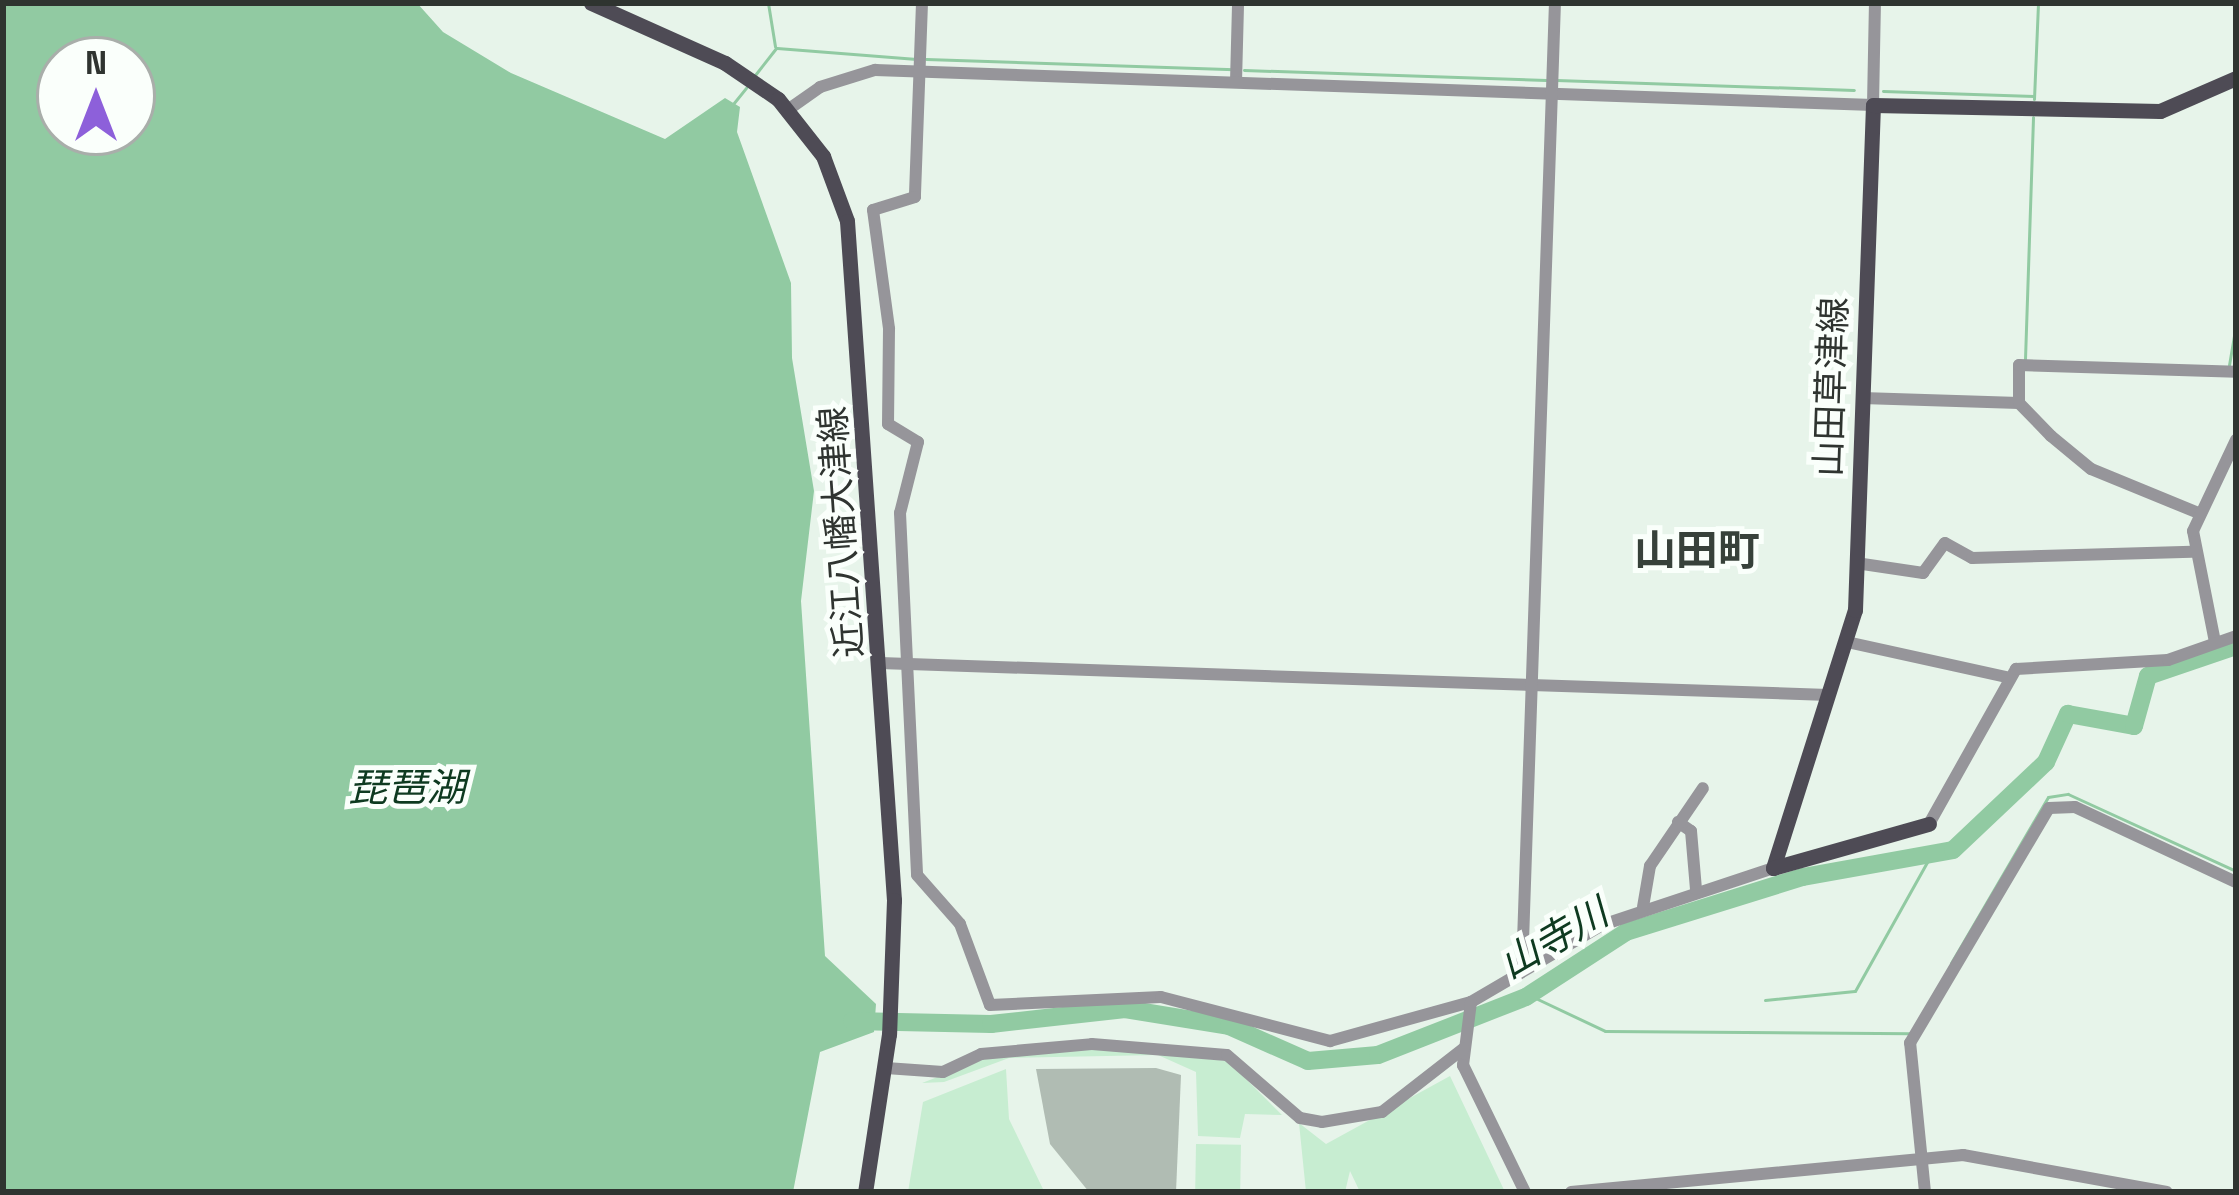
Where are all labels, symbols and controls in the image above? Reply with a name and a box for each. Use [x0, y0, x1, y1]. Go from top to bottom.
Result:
north arrow [36, 36, 156, 156]
text: N [85, 42, 107, 84]
street label: 山田草津線 [1807, 296, 1857, 478]
street label: 近江八幡大津線 [812, 405, 872, 659]
district label: 山田町 [1634, 526, 1760, 576]
water label: 琵琶湖 [349, 765, 465, 811]
water label: 山寺川 [1492, 889, 1616, 989]

